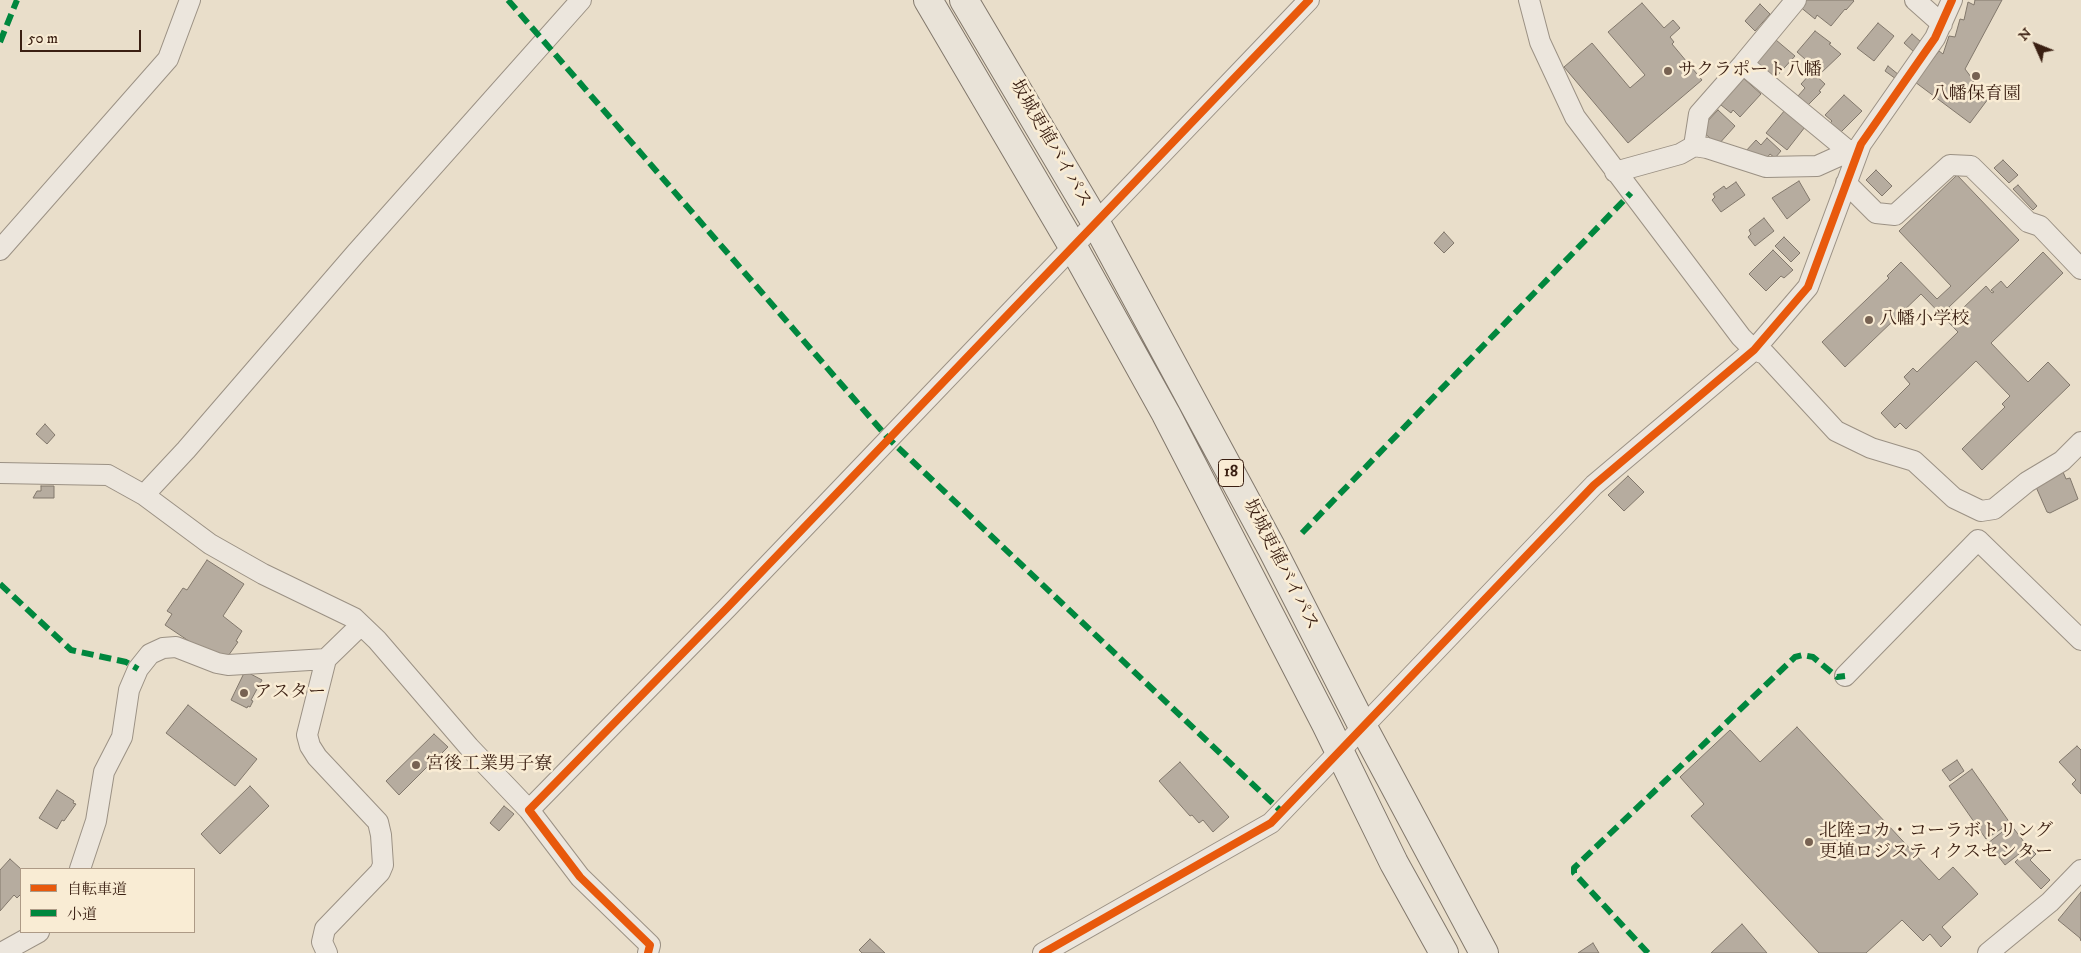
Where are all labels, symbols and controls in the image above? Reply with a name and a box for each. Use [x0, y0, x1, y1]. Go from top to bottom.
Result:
scale bar [22, 20, 144, 52]
north arrow [2011, 20, 2061, 70]
text: N [2015, 24, 2036, 45]
text: 50 m [28, 29, 58, 48]
place label: サクラポート八幡 [1678, 60, 1822, 82]
marker: サクラポート八幡 [1662, 65, 1674, 77]
marker: 八幡保育園 [1970, 70, 1982, 82]
street label: 坂城更埴バイパス [1005, 76, 1095, 212]
place label: 八幡保育園 [1931, 84, 2021, 106]
place label: 八幡小学校 [1879, 309, 1969, 331]
marker: 八幡小学校 [1863, 314, 1875, 326]
road number: 18 [1218, 459, 1244, 486]
street label: 坂城更埴バイパス [1238, 496, 1322, 634]
place label: アスター [254, 682, 326, 704]
marker: アスター [238, 687, 250, 699]
place label: 宮後工業男子寮 [426, 754, 552, 776]
marker: 宮後工業男子寮 [410, 759, 422, 771]
place label: 北陸コカ・コーラボトリング 更埴ロジスティクスセンター [1819, 821, 2053, 864]
marker: 北陸コカ・コーラボトリング 更埴ロジスティクスセンター [1803, 836, 1815, 848]
legend [20, 868, 195, 933]
text: 自転車道 [67, 880, 127, 899]
text: 小道 [67, 905, 97, 924]

